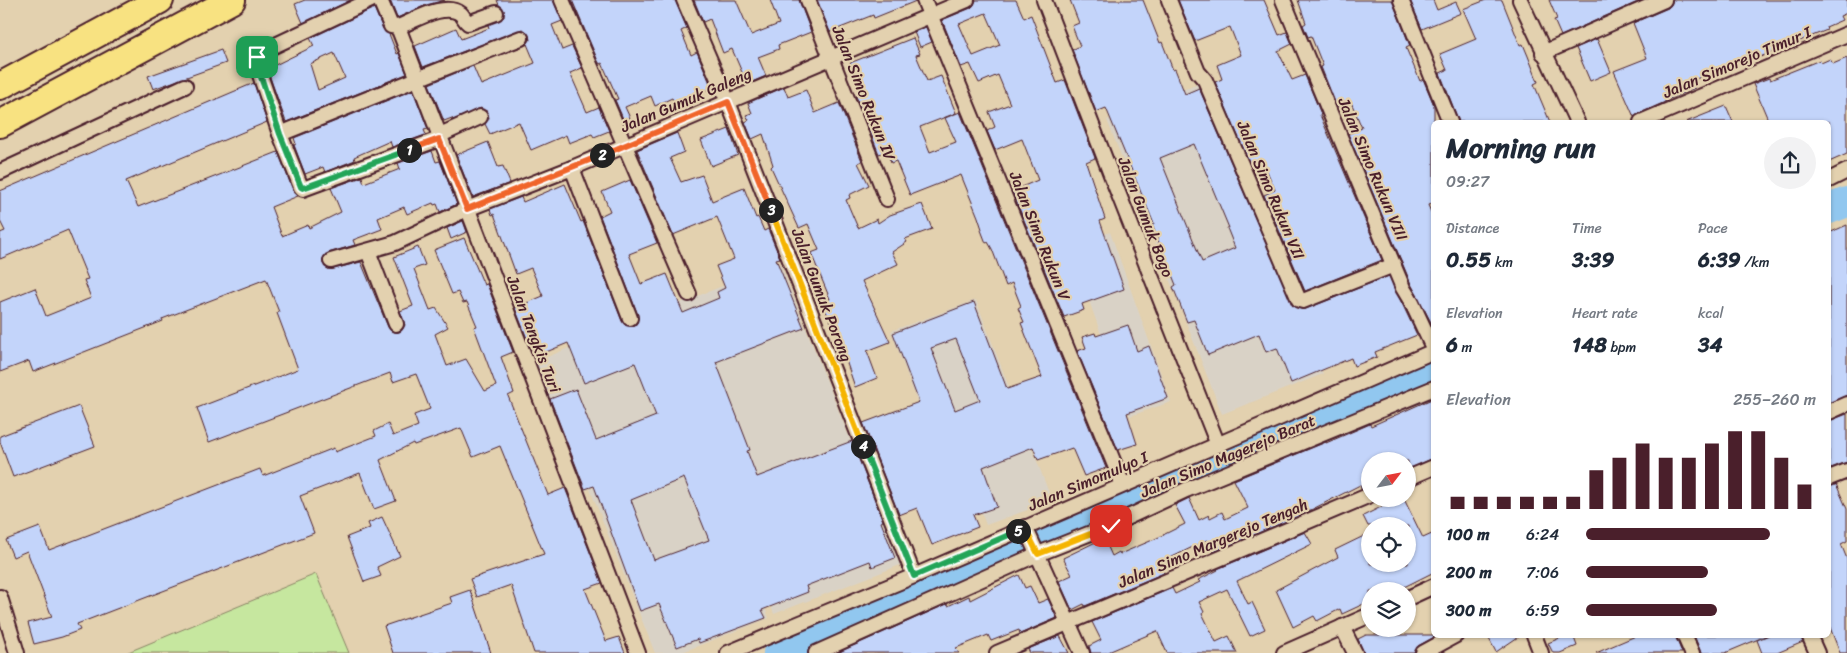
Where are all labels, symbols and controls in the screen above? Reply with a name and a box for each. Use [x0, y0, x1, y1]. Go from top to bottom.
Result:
street label: Jalan Simorejo Timur I [1657, 17, 1817, 107]
street label: Jalan Simo Rukun IV [823, 20, 905, 166]
pin [236, 36, 278, 78]
icon: arrive [243, 43, 271, 71]
street label: Jalan Gumuk Galeng [615, 59, 756, 141]
street label: Jalan Simo Rukun VIII [1329, 92, 1416, 245]
street label: Jalan Simo Rukun VII [1228, 115, 1313, 264]
text: Morning run [1446, 123, 1596, 172]
button: share [1764, 137, 1816, 189]
pin: 1 [396, 138, 422, 162]
text: 1 [406, 138, 413, 163]
pin: 2 [590, 142, 614, 168]
text: 2 [598, 143, 607, 168]
street label: Jalan Gumuk Bogo [1109, 151, 1182, 282]
street label: Jalan Simo Rukun V [1000, 166, 1079, 306]
text: 09:27 [1446, 167, 1489, 196]
pin: 3 [758, 198, 784, 222]
text: 3 [768, 198, 775, 223]
text: Distance [1446, 216, 1499, 241]
text: Time [1572, 216, 1602, 241]
text: Pace [1698, 216, 1728, 241]
street label: Jalan Gumuk Porong [783, 223, 861, 366]
text: 0.55 [1446, 241, 1491, 279]
text: 3:39 [1572, 241, 1614, 279]
text: 6:39 [1698, 241, 1741, 279]
text: km [1491, 250, 1513, 275]
text: /km [1741, 250, 1769, 275]
street label: Jalan Tangkis Turi [498, 270, 570, 397]
text: Elevation [1446, 301, 1503, 326]
text: Heart rate [1572, 301, 1638, 326]
text: kcal [1698, 301, 1723, 326]
text: 6 [1446, 326, 1458, 364]
text: 148 [1572, 326, 1607, 364]
text: 34 [1698, 326, 1723, 364]
text: m [1458, 335, 1472, 360]
text: bpm [1607, 335, 1636, 360]
text: Elevation [1446, 385, 1511, 414]
text: 255–260 m [1733, 385, 1816, 414]
street label: Jalan Simo Magerejo Barat [1135, 406, 1320, 507]
pin: 4 [850, 434, 876, 458]
text: 4 [859, 434, 868, 459]
street label: Jalan Simomulyo I [1023, 442, 1154, 520]
north arrow [1361, 452, 1416, 508]
map controls [1361, 452, 1416, 637]
street label: Jalan Simo Margerejo Tengah [1113, 490, 1312, 597]
pin [1090, 505, 1132, 547]
icon: check [1097, 512, 1125, 540]
button: locate [1361, 517, 1416, 572]
pin: 5 [1006, 518, 1030, 544]
text: 5 [1014, 519, 1023, 544]
text: 100 m [1446, 520, 1490, 549]
text: 6:24 [1526, 520, 1559, 549]
text: 200 m [1446, 558, 1492, 587]
text: 7:06 [1526, 558, 1559, 587]
button: layers [1361, 582, 1416, 637]
text: 300 m [1446, 596, 1491, 625]
text: 6:59 [1526, 596, 1560, 625]

